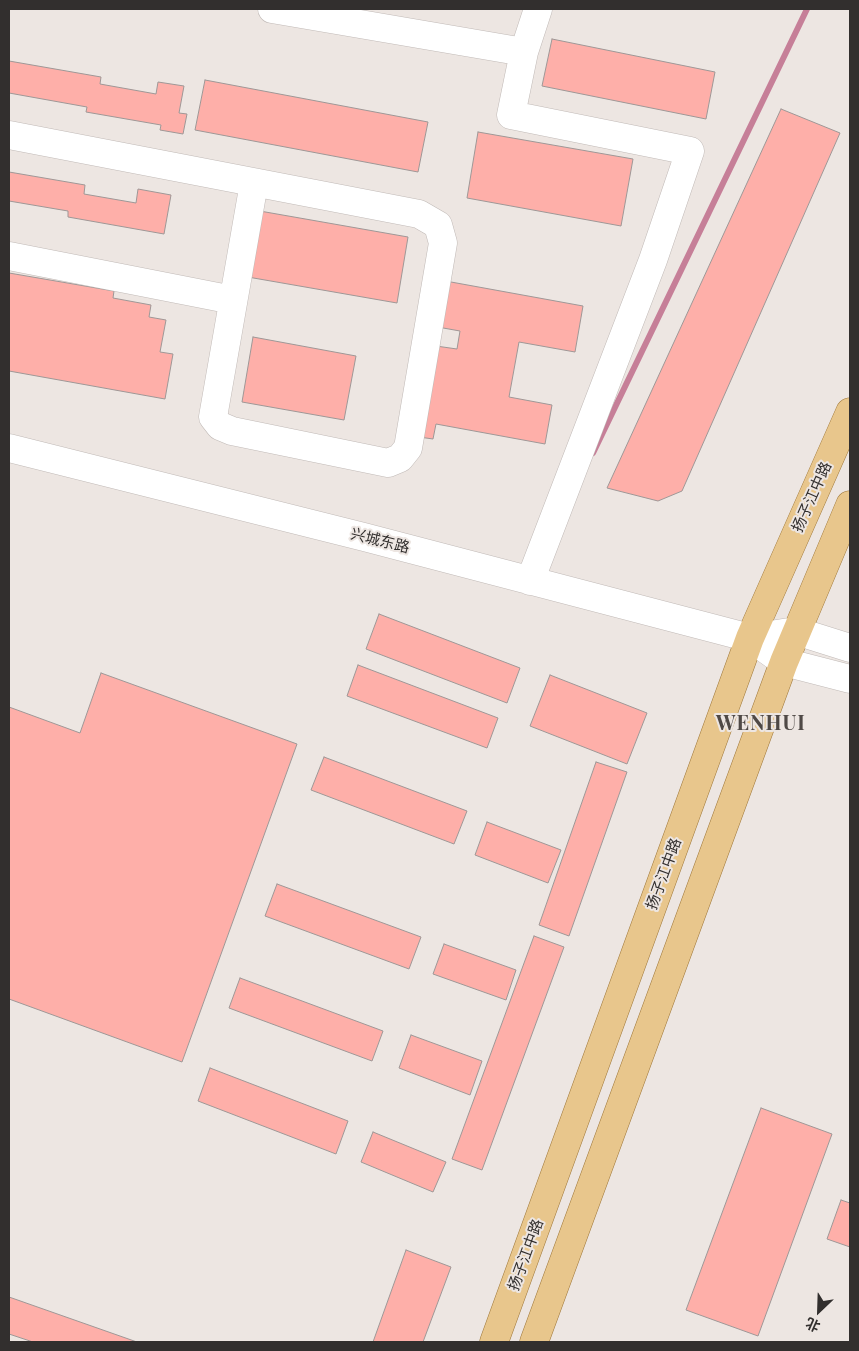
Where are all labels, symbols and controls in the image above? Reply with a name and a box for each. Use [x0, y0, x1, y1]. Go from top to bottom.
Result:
street label: 扬子江中路 [789, 459, 835, 535]
street label: 兴城东路 [349, 525, 411, 557]
district label: WENHUI [715, 712, 807, 736]
street label: 扬子江中路 [643, 836, 685, 912]
street label: 扬子江中路 [505, 1217, 547, 1293]
north arrow [794, 1286, 844, 1336]
text: 北 [802, 1314, 823, 1337]

